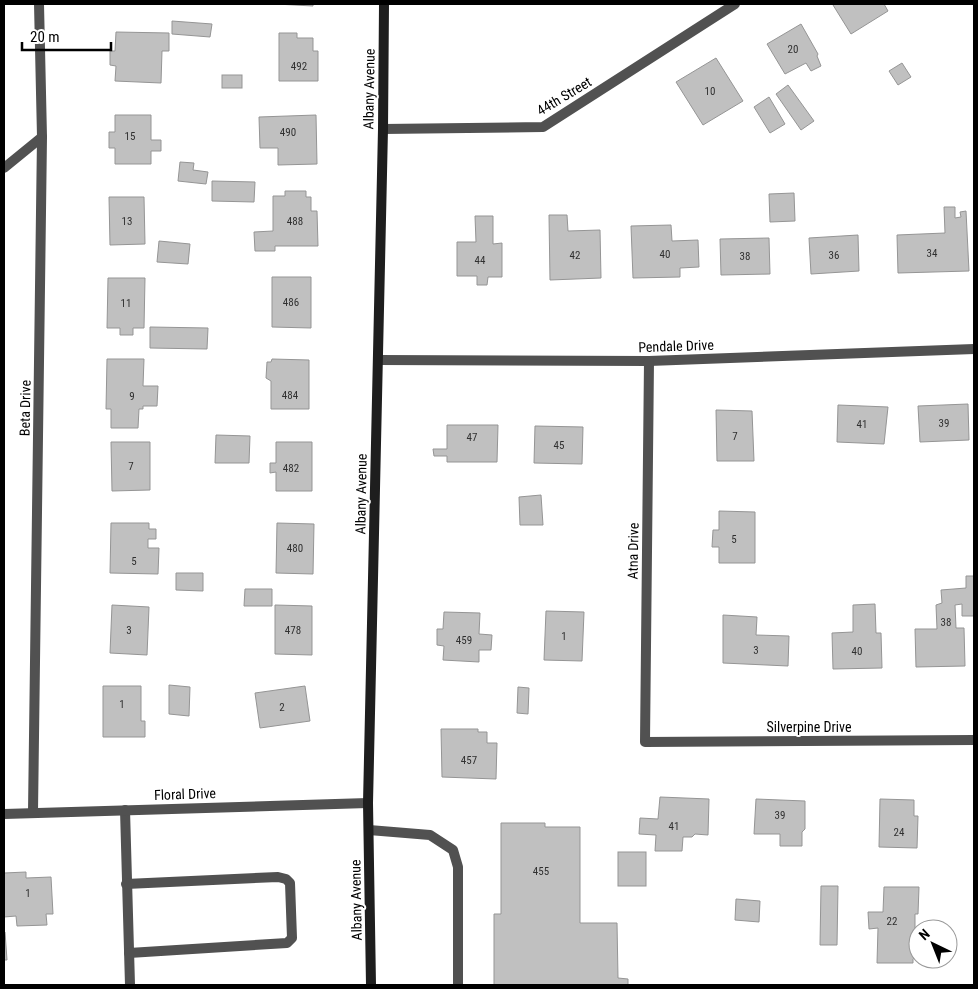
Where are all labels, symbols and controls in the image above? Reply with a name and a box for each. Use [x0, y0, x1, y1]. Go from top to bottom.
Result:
scale bar [22, 20, 111, 52]
text: 20 m [30, 28, 60, 46]
house number: 20 [788, 43, 798, 56]
street label: Albany Avenue [360, 48, 378, 130]
house number: 492 [291, 60, 307, 73]
street label: 44th Street [534, 73, 594, 119]
house number: 10 [705, 85, 715, 98]
house number: 490 [280, 126, 296, 139]
house number: 15 [125, 130, 135, 143]
house number: 13 [122, 215, 132, 228]
house number: 488 [287, 215, 303, 228]
house number: 34 [927, 247, 938, 260]
house number: 40 [660, 248, 670, 261]
house number: 42 [570, 249, 580, 262]
house number: 36 [829, 249, 839, 262]
house number: 38 [740, 250, 750, 263]
house number: 44 [475, 254, 486, 267]
house number: 486 [283, 296, 299, 309]
house number: 11 [121, 297, 131, 310]
street label: Pendale Drive [638, 337, 714, 355]
street label: Beta Drive [17, 379, 33, 436]
house number: 484 [282, 389, 299, 402]
house number: 9 [129, 390, 135, 403]
house number: 39 [939, 417, 949, 430]
house number: 41 [857, 418, 867, 431]
house number: 7 [732, 430, 738, 443]
house number: 47 [467, 431, 477, 444]
house number: 45 [554, 439, 564, 452]
street label: Albany Avenue [352, 453, 370, 535]
house number: 7 [128, 460, 134, 473]
house number: 482 [283, 462, 299, 475]
street label: Atna Drive [625, 522, 642, 580]
house number: 5 [731, 533, 737, 546]
house number: 480 [287, 542, 303, 555]
house number: 5 [131, 555, 137, 568]
house number: 38 [941, 616, 951, 629]
house number: 3 [126, 624, 132, 637]
house number: 478 [285, 624, 301, 637]
house number: 1 [561, 630, 567, 643]
house number: 459 [456, 634, 472, 647]
house number: 3 [753, 644, 759, 657]
house number: 40 [852, 645, 862, 658]
house number: 1 [119, 698, 125, 711]
house number: 2 [279, 701, 285, 714]
street label: Silverpine Drive [766, 719, 852, 735]
house number: 457 [461, 754, 477, 767]
street label: Floral Drive [154, 785, 217, 803]
house number: 39 [775, 809, 785, 822]
house number: 41 [669, 820, 679, 833]
house number: 24 [894, 826, 905, 839]
street label: Albany Avenue [347, 859, 365, 941]
house number: 455 [533, 865, 549, 878]
house number: 1 [25, 887, 31, 900]
house number: 22 [887, 915, 897, 928]
north arrow [908, 919, 958, 969]
text: N [916, 926, 933, 943]

